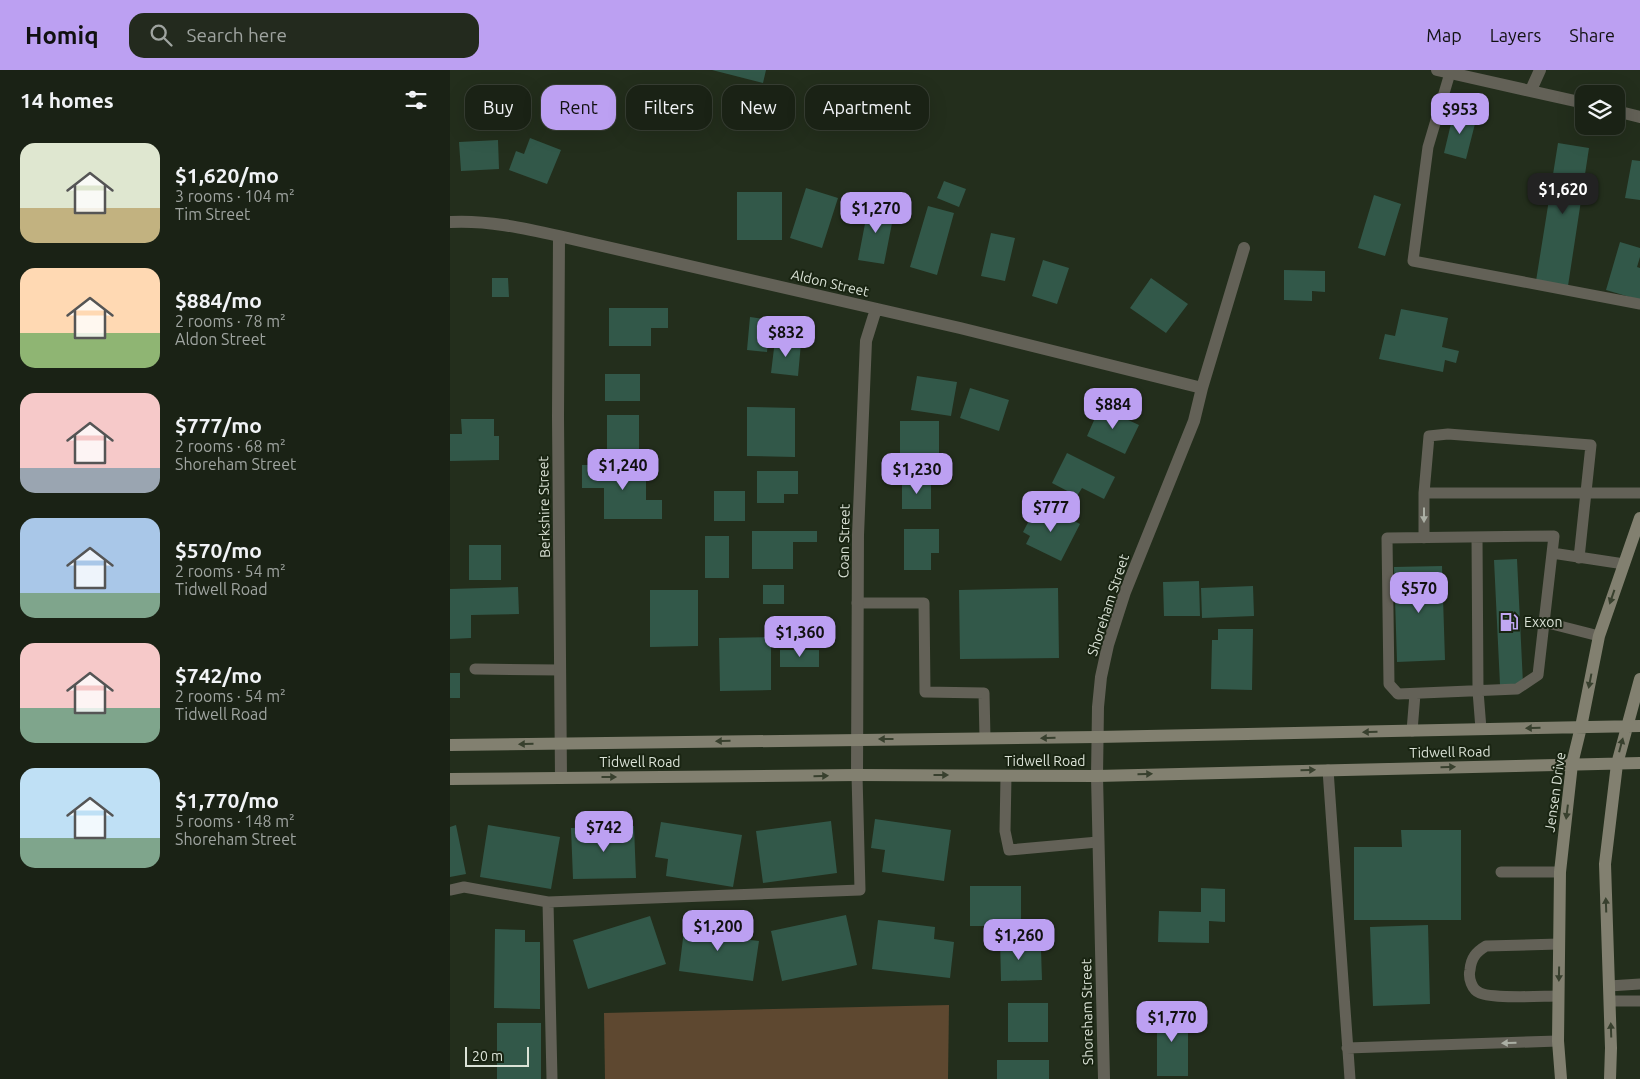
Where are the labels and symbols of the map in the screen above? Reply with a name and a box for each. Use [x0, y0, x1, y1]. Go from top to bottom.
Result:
pin: $953 [1430, 92, 1490, 135]
pin: $1,620 [1522, 172, 1604, 215]
pin: $1,270 [835, 191, 917, 234]
street label: Aldon Street [789, 266, 871, 300]
pin: $832 [756, 316, 816, 358]
pin: $884 [1083, 388, 1143, 430]
pin: $1,240 [582, 448, 664, 491]
pin: $1,230 [876, 452, 958, 495]
street label: Berkshire Street [535, 455, 553, 558]
pin: $777 [1021, 490, 1081, 533]
street label: Coan Street [835, 503, 853, 578]
one-way arrow [1420, 508, 1428, 524]
street label: Shoreham Street [1084, 552, 1132, 658]
pin: $570 [1389, 572, 1449, 614]
one-way arrow [1608, 590, 1615, 605]
fuel station icon: Exxon [1498, 611, 1520, 633]
place label: Exxon [1524, 614, 1562, 630]
pin: $1,360 [759, 616, 841, 658]
one-way arrow [1586, 674, 1594, 690]
one-way arrow [1524, 724, 1540, 732]
one-way arrow [1362, 728, 1378, 736]
one-way arrow [1040, 734, 1056, 742]
one-way arrow [878, 735, 894, 743]
one-way arrow [715, 737, 731, 745]
one-way arrow [1618, 737, 1626, 752]
one-way arrow [518, 740, 534, 748]
street label: Tidwell Road [1409, 743, 1491, 761]
street label: Jensen Drive [1541, 751, 1569, 833]
street label: Tidwell Road [1004, 753, 1086, 769]
street label: Tidwell Road [599, 754, 681, 770]
one-way arrow [1440, 763, 1456, 771]
one-way arrow [1300, 766, 1316, 774]
one-way arrow [1138, 770, 1154, 778]
one-way arrow [813, 771, 829, 779]
one-way arrow [933, 771, 949, 779]
one-way arrow [602, 773, 618, 781]
one-way arrow [1563, 805, 1571, 821]
pin: $742 [574, 810, 634, 853]
one-way arrow [1602, 897, 1610, 913]
pin: $1,200 [677, 910, 759, 952]
pin: $1,260 [978, 918, 1060, 961]
street label: Shoreham Street [1078, 958, 1096, 1065]
one-way arrow [1555, 967, 1563, 983]
pin: $1,770 [1131, 1000, 1213, 1043]
one-way arrow [1606, 1022, 1614, 1038]
one-way arrow [1501, 1039, 1517, 1047]
scale bar [465, 1044, 529, 1067]

